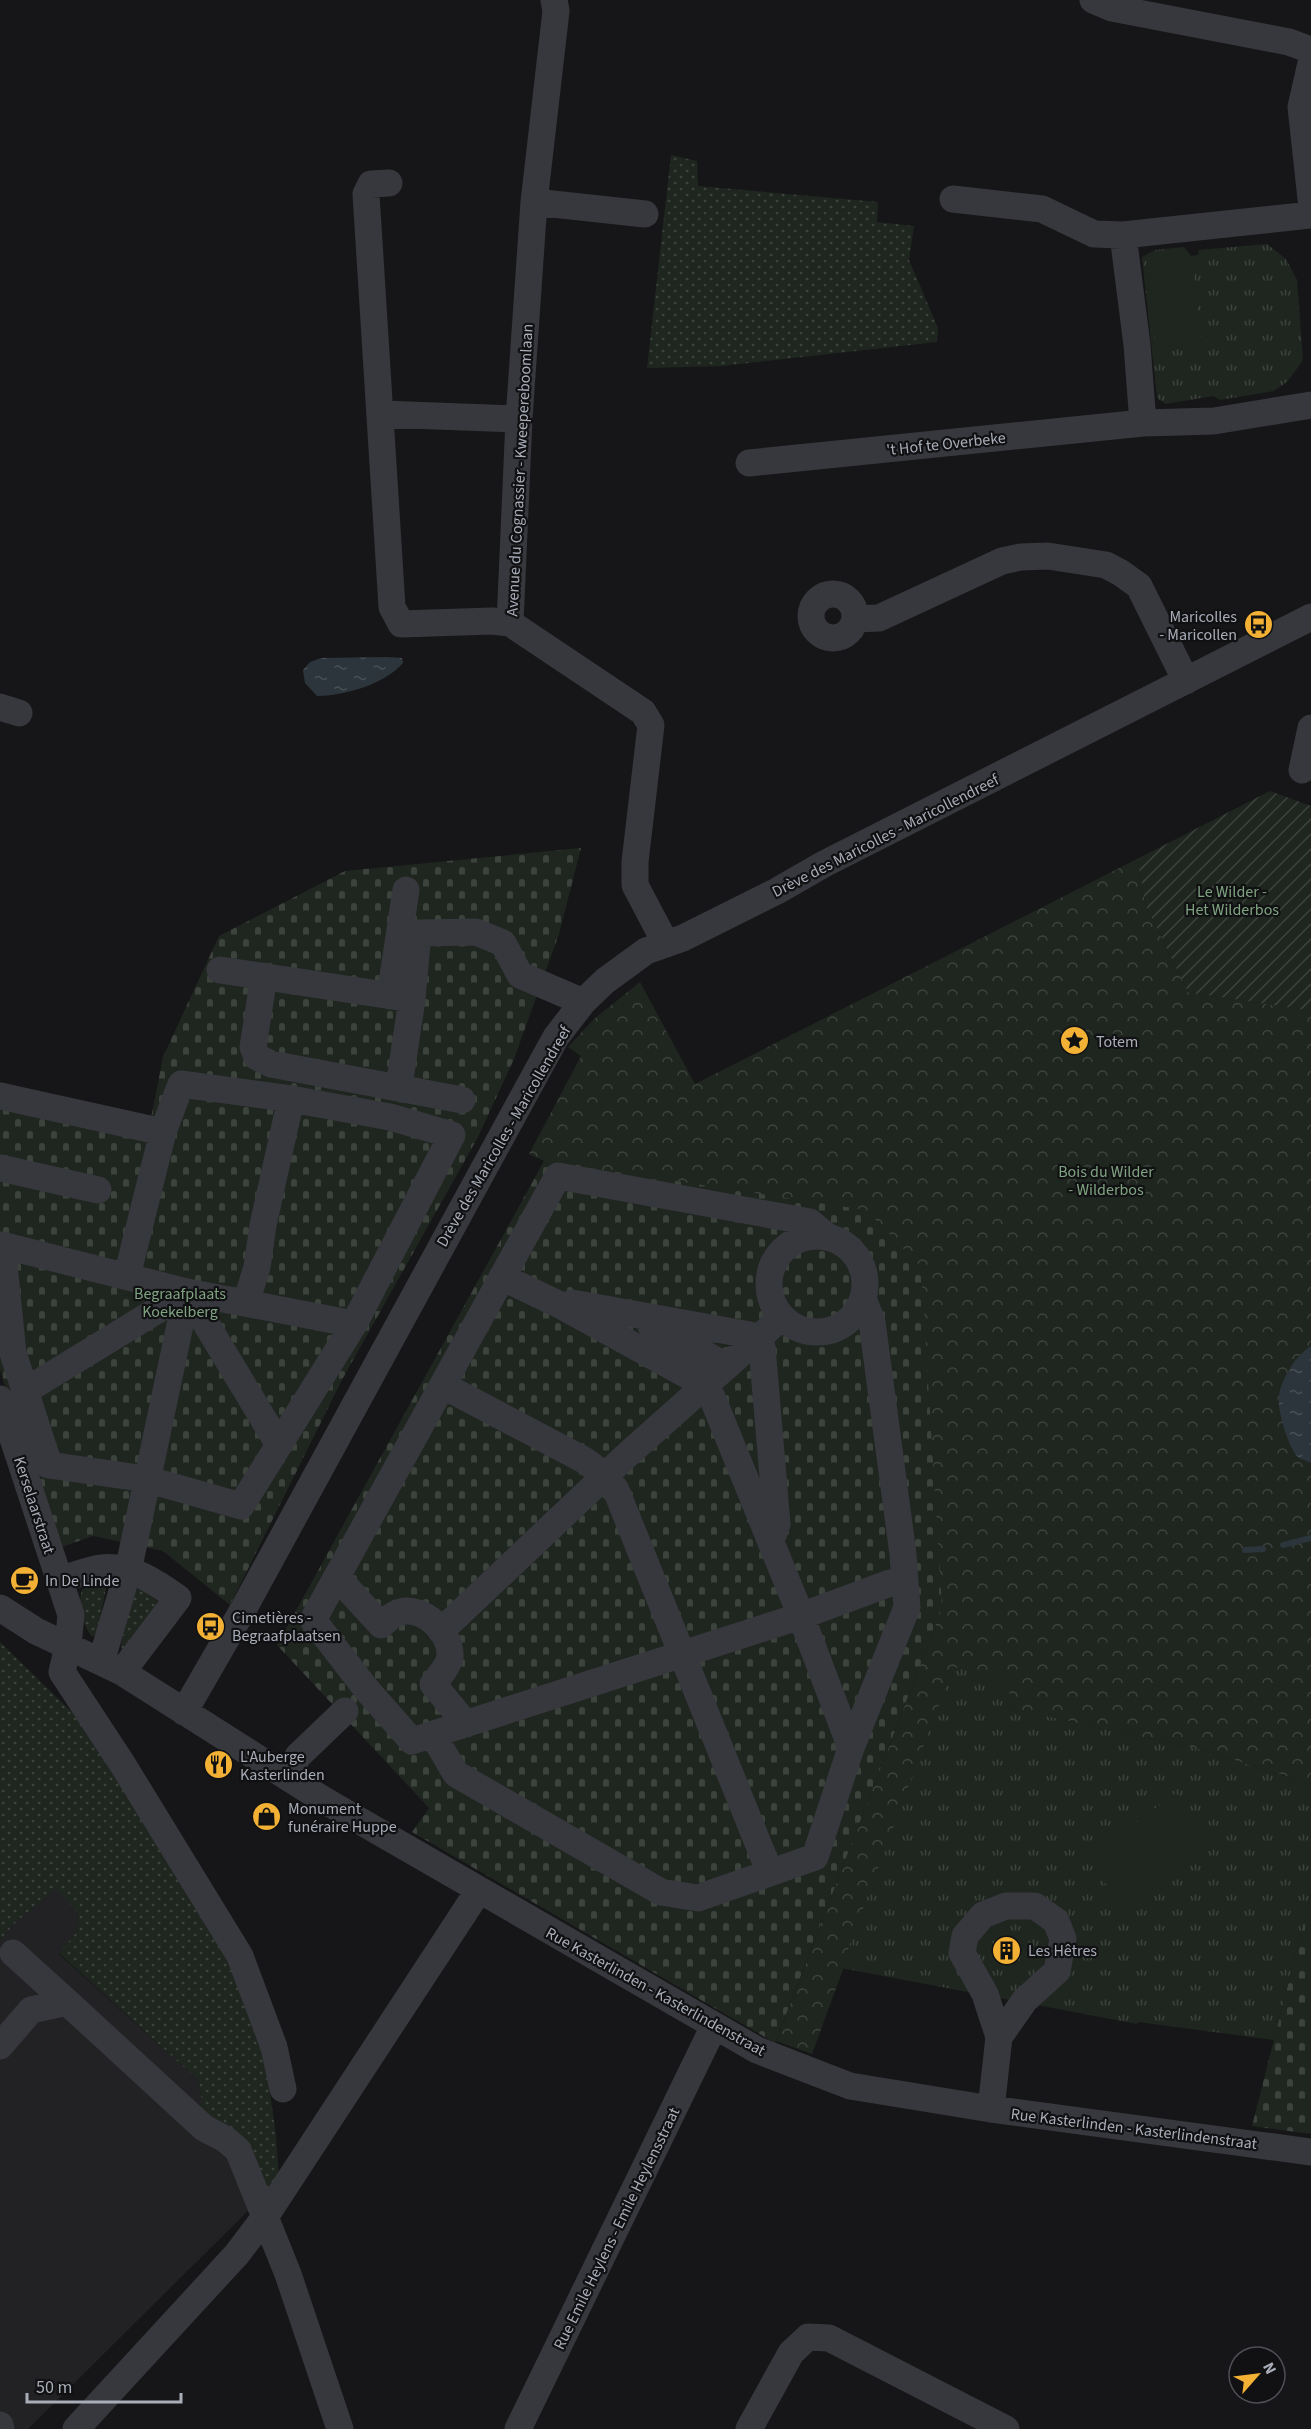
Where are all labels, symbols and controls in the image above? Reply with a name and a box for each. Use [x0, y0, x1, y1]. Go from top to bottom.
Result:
street label: Avenue du Cognassier - Kweepereboomlaan [501, 323, 539, 617]
street label: 't Hof te Overbeke [885, 427, 1007, 461]
place label: Maricolles - Maricollen [1159, 606, 1237, 646]
bus stop icon: Maricolles - Maricollen [1242, 609, 1274, 641]
street label: Drève des Maricolles - Maricollendreef [768, 768, 1004, 903]
park label: Le Wilder - Het Wilderbos [1185, 881, 1279, 921]
street label: Drève des Maricolles - Maricollendreef [431, 1021, 577, 1251]
place icon: Totem [1059, 1025, 1091, 1057]
place label: Totem [1096, 1031, 1138, 1053]
park label: Bois du Wilder - Wilderbos [1058, 1161, 1154, 1201]
park label: Begraafplaats Koekelberg [134, 1283, 226, 1323]
street label: Kerselaarstraat [8, 1454, 60, 1557]
cafe icon: In De Linde [8, 1564, 40, 1596]
place label: In De Linde [45, 1570, 119, 1592]
place label: Cimetières - Begraafplaatsen [232, 1607, 341, 1647]
bus stop icon: Cimetières - Begraafplaatsen [195, 1610, 227, 1642]
place label: L'Auberge Kasterlinden [240, 1746, 325, 1786]
restaurant icon: L'Auberge Kasterlinden [203, 1749, 235, 1781]
place label: Monument funéraire Huppe [288, 1798, 397, 1838]
shop icon: Monument funéraire Huppe [251, 1801, 283, 1833]
street label: Rue Kasterlinden - Kasterlindenstraat [542, 1922, 770, 2062]
building icon: Les Hêtres [991, 1934, 1023, 1966]
place label: Les Hêtres [1028, 1940, 1097, 1962]
street label: Rue Emile Heylens - Emile Heylensstraat [548, 2103, 686, 2353]
street label: Rue Kasterlinden - Kasterlindenstraat [1009, 2103, 1259, 2155]
north arrow [1227, 2345, 1287, 2405]
text: N [1257, 2359, 1282, 2378]
scale bar [27, 2366, 182, 2404]
text: 50 m [36, 2375, 72, 2400]

